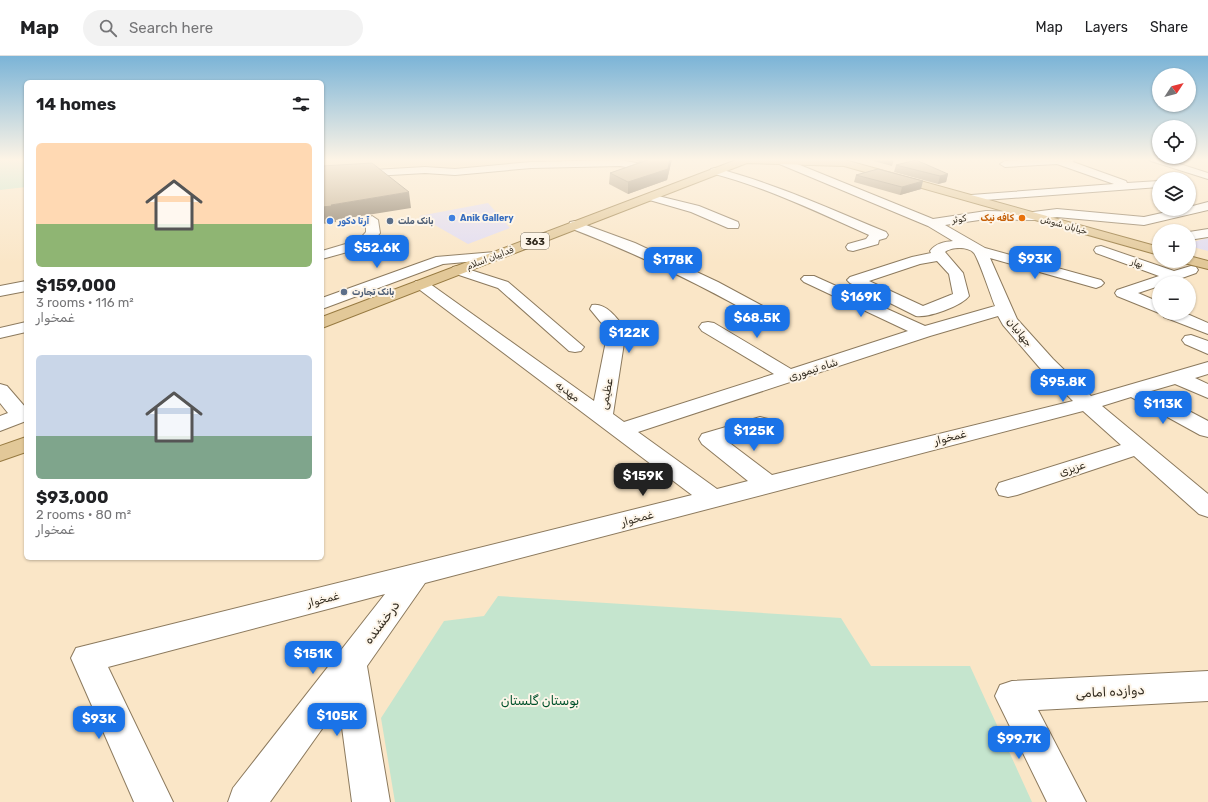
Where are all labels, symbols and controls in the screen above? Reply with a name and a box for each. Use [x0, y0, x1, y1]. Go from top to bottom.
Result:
search box [83, 10, 363, 46]
text: Map [20, 16, 59, 39]
icon: search [97, 17, 119, 39]
text: Search here [129, 19, 213, 37]
text: Map [1036, 19, 1063, 36]
text: Layers [1085, 19, 1128, 36]
text: Share [1150, 19, 1188, 36]
north arrow [1152, 68, 1196, 112]
map controls [1152, 68, 1196, 320]
icon: filters [290, 93, 312, 115]
text: 14 homes [36, 94, 116, 114]
button: locate [1152, 120, 1196, 164]
icon: home [138, 169, 210, 241]
button: layers [1152, 172, 1196, 216]
place label: کافه نیک [980, 212, 1014, 224]
marker: Anik Gallery [447, 213, 457, 223]
place label: Anik Gallery [460, 213, 514, 223]
street label: کوثر [950, 213, 967, 225]
marker: کافه نیک [1017, 213, 1027, 223]
street label: خیابان شوش [1039, 214, 1089, 236]
marker: آرتا دکور [325, 216, 335, 226]
place label: آرتا دکور [337, 216, 369, 227]
marker: بانک ملت [385, 216, 395, 226]
place label: بانک ملت [398, 216, 434, 227]
button: + [1152, 224, 1196, 268]
road number: 363 [521, 233, 549, 249]
pin: $52.6K [344, 235, 410, 269]
text: $52.6K [354, 240, 400, 255]
street label: فداییان اسلام [465, 244, 515, 272]
pin: $93K [1011, 246, 1059, 280]
pin: $178K [645, 247, 701, 281]
text: $93K [1018, 251, 1052, 266]
text: $178K [653, 252, 693, 267]
street label: بهار [1129, 256, 1144, 270]
text: $159,000 [36, 275, 116, 295]
button: − [1152, 276, 1196, 320]
pin: $169K [833, 284, 889, 318]
marker: بانک تجارت [339, 287, 349, 297]
place label: بانک تجارت [352, 287, 395, 298]
text: $169K [841, 289, 881, 304]
text: 3 rooms · 116 m² [36, 295, 134, 310]
pin: $68.5K [724, 305, 790, 339]
text: غمخوار [36, 310, 75, 325]
text: $68.5K [734, 310, 780, 325]
street label: جهانیان [1004, 315, 1035, 350]
pin: $122K [601, 320, 657, 354]
text: $122K [609, 325, 649, 340]
street label: شاه تیموری [787, 355, 840, 385]
pin: $95.8K [1030, 369, 1096, 403]
text: $95.8K [1040, 374, 1086, 389]
street label: عظیمی [597, 377, 616, 411]
street label: مهدیه [553, 378, 582, 405]
icon: home [138, 381, 210, 453]
pin: $113K [1135, 391, 1191, 425]
text: $113K [1144, 396, 1182, 411]
pin: $125K [726, 418, 782, 452]
text: $125K [734, 423, 774, 438]
street label: غمخوار [932, 427, 968, 449]
street label: عزیزی [1057, 458, 1087, 479]
pin: $159K [615, 463, 671, 497]
text: $159K [623, 468, 663, 483]
text: $93,000 [36, 487, 109, 507]
text: 2 rooms · 80 m² [36, 507, 131, 522]
street label: غمخوار [619, 508, 655, 530]
text: غمخوار [36, 522, 75, 537]
street label: غمخوار [305, 589, 341, 611]
street label: درخشنده [360, 598, 403, 647]
pin: $151K [285, 641, 341, 675]
text: $151K [294, 646, 332, 661]
street label: دوازده امامی [1075, 682, 1145, 702]
park label: بوستان گلستان [501, 693, 579, 709]
pin: $105K [309, 703, 365, 737]
pin: $93K [75, 706, 123, 740]
text: $105K [316, 708, 358, 723]
text: $93K [82, 711, 116, 726]
pin: $99.7K [986, 726, 1052, 760]
text: $99.7K [997, 731, 1041, 746]

